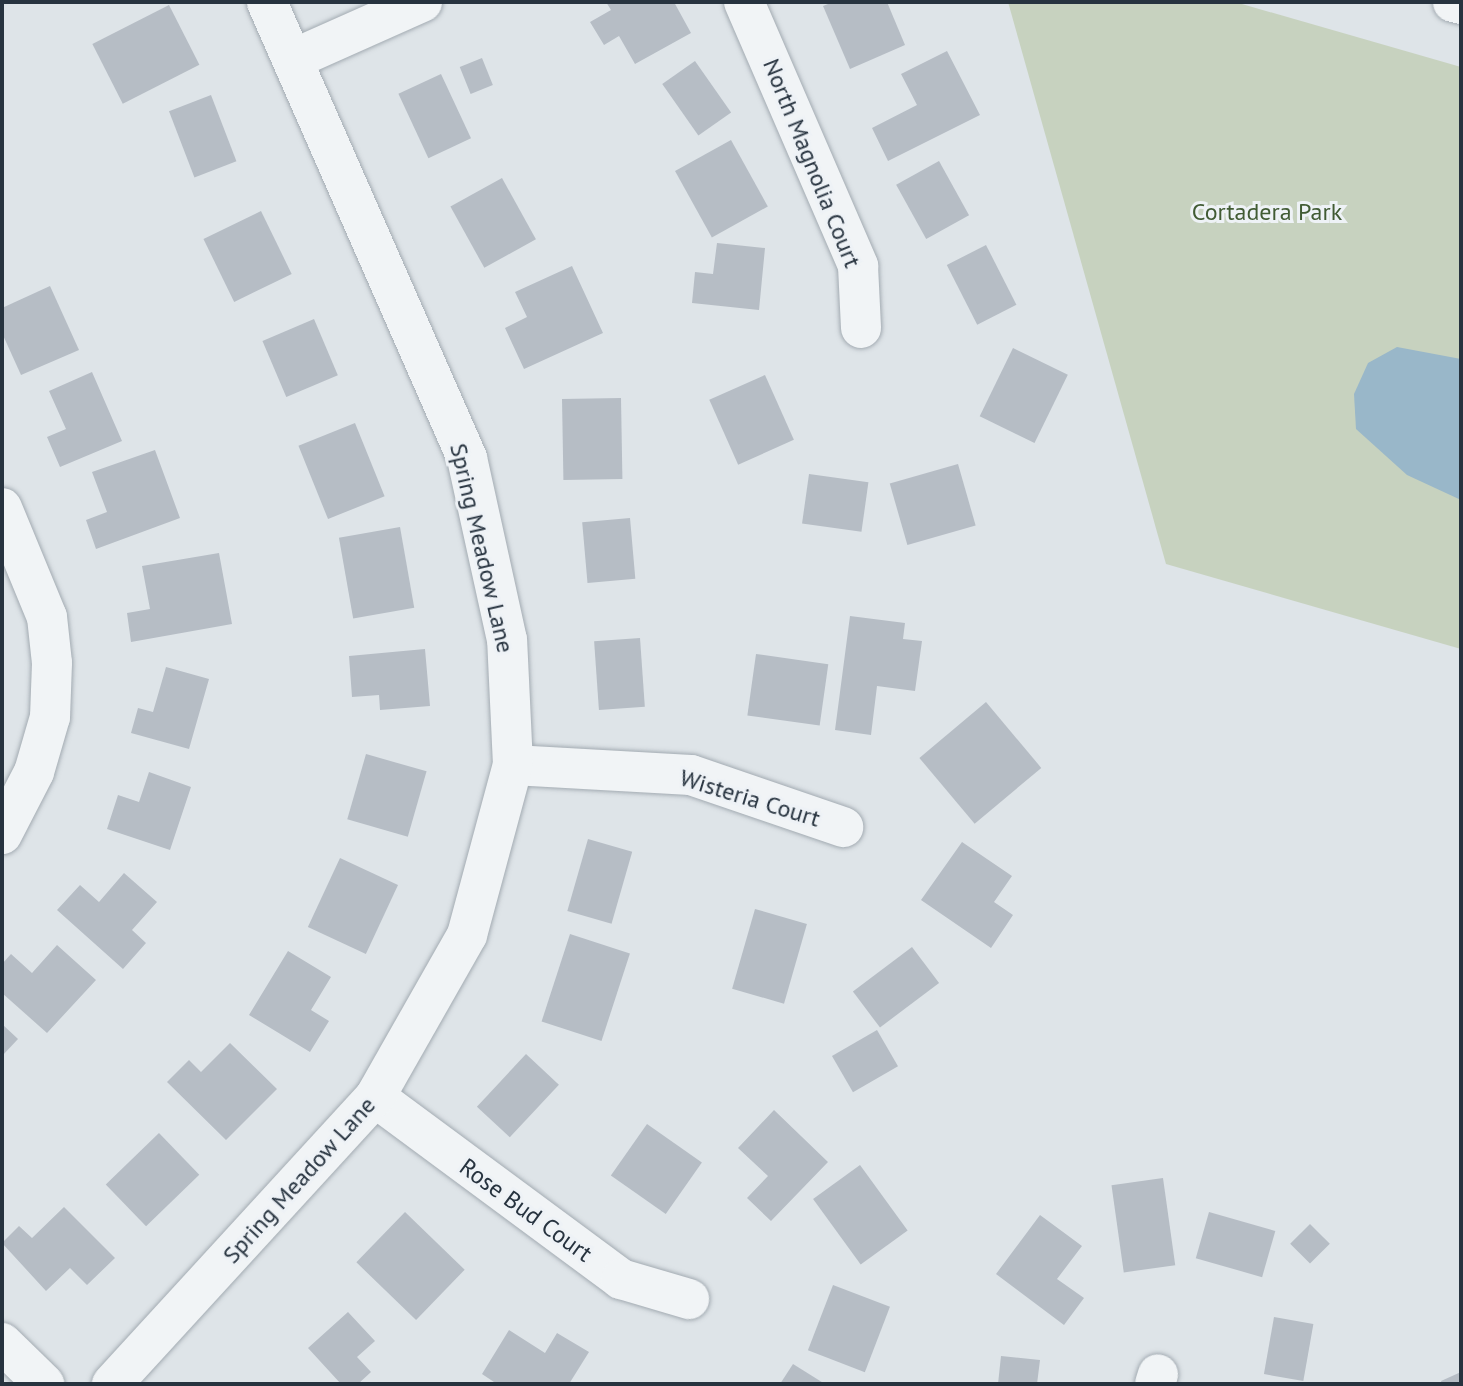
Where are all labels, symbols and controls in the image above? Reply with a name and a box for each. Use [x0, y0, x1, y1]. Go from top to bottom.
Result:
street label: North Magnolia Court [757, 54, 867, 272]
park label: Cortadera Park [1192, 198, 1342, 226]
street label: Spring Meadow Lane [444, 440, 520, 656]
street label: Wisteria Court [676, 763, 824, 833]
street label: Spring Meadow Lane [217, 1091, 381, 1269]
street label: Rose Bud Court [454, 1152, 598, 1268]

